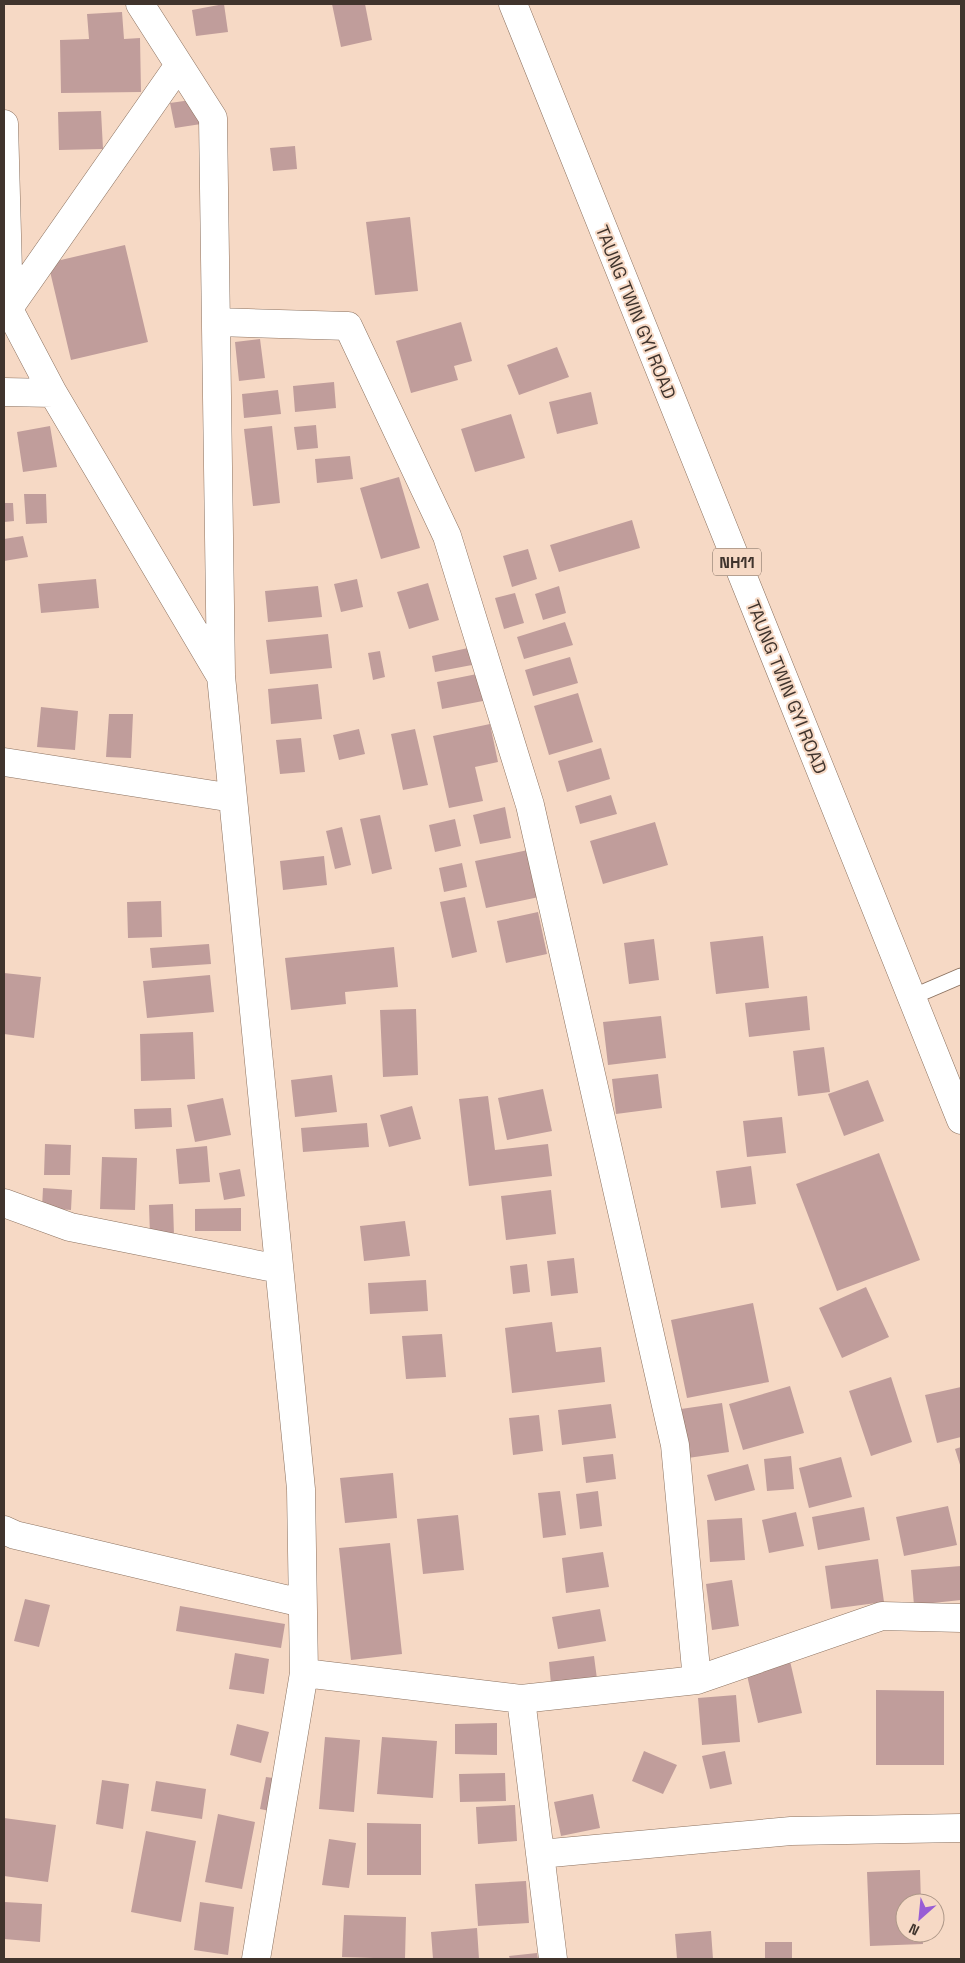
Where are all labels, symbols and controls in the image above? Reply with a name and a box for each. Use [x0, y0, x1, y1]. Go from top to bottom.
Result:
street label: TAUNG TWIN GYI ROAD [591, 222, 681, 402]
road number: NH11 [713, 548, 761, 576]
street label: TAUNG TWIN GYI ROAD [742, 597, 832, 777]
north arrow [895, 1893, 945, 1943]
text: N [906, 1919, 922, 1940]

